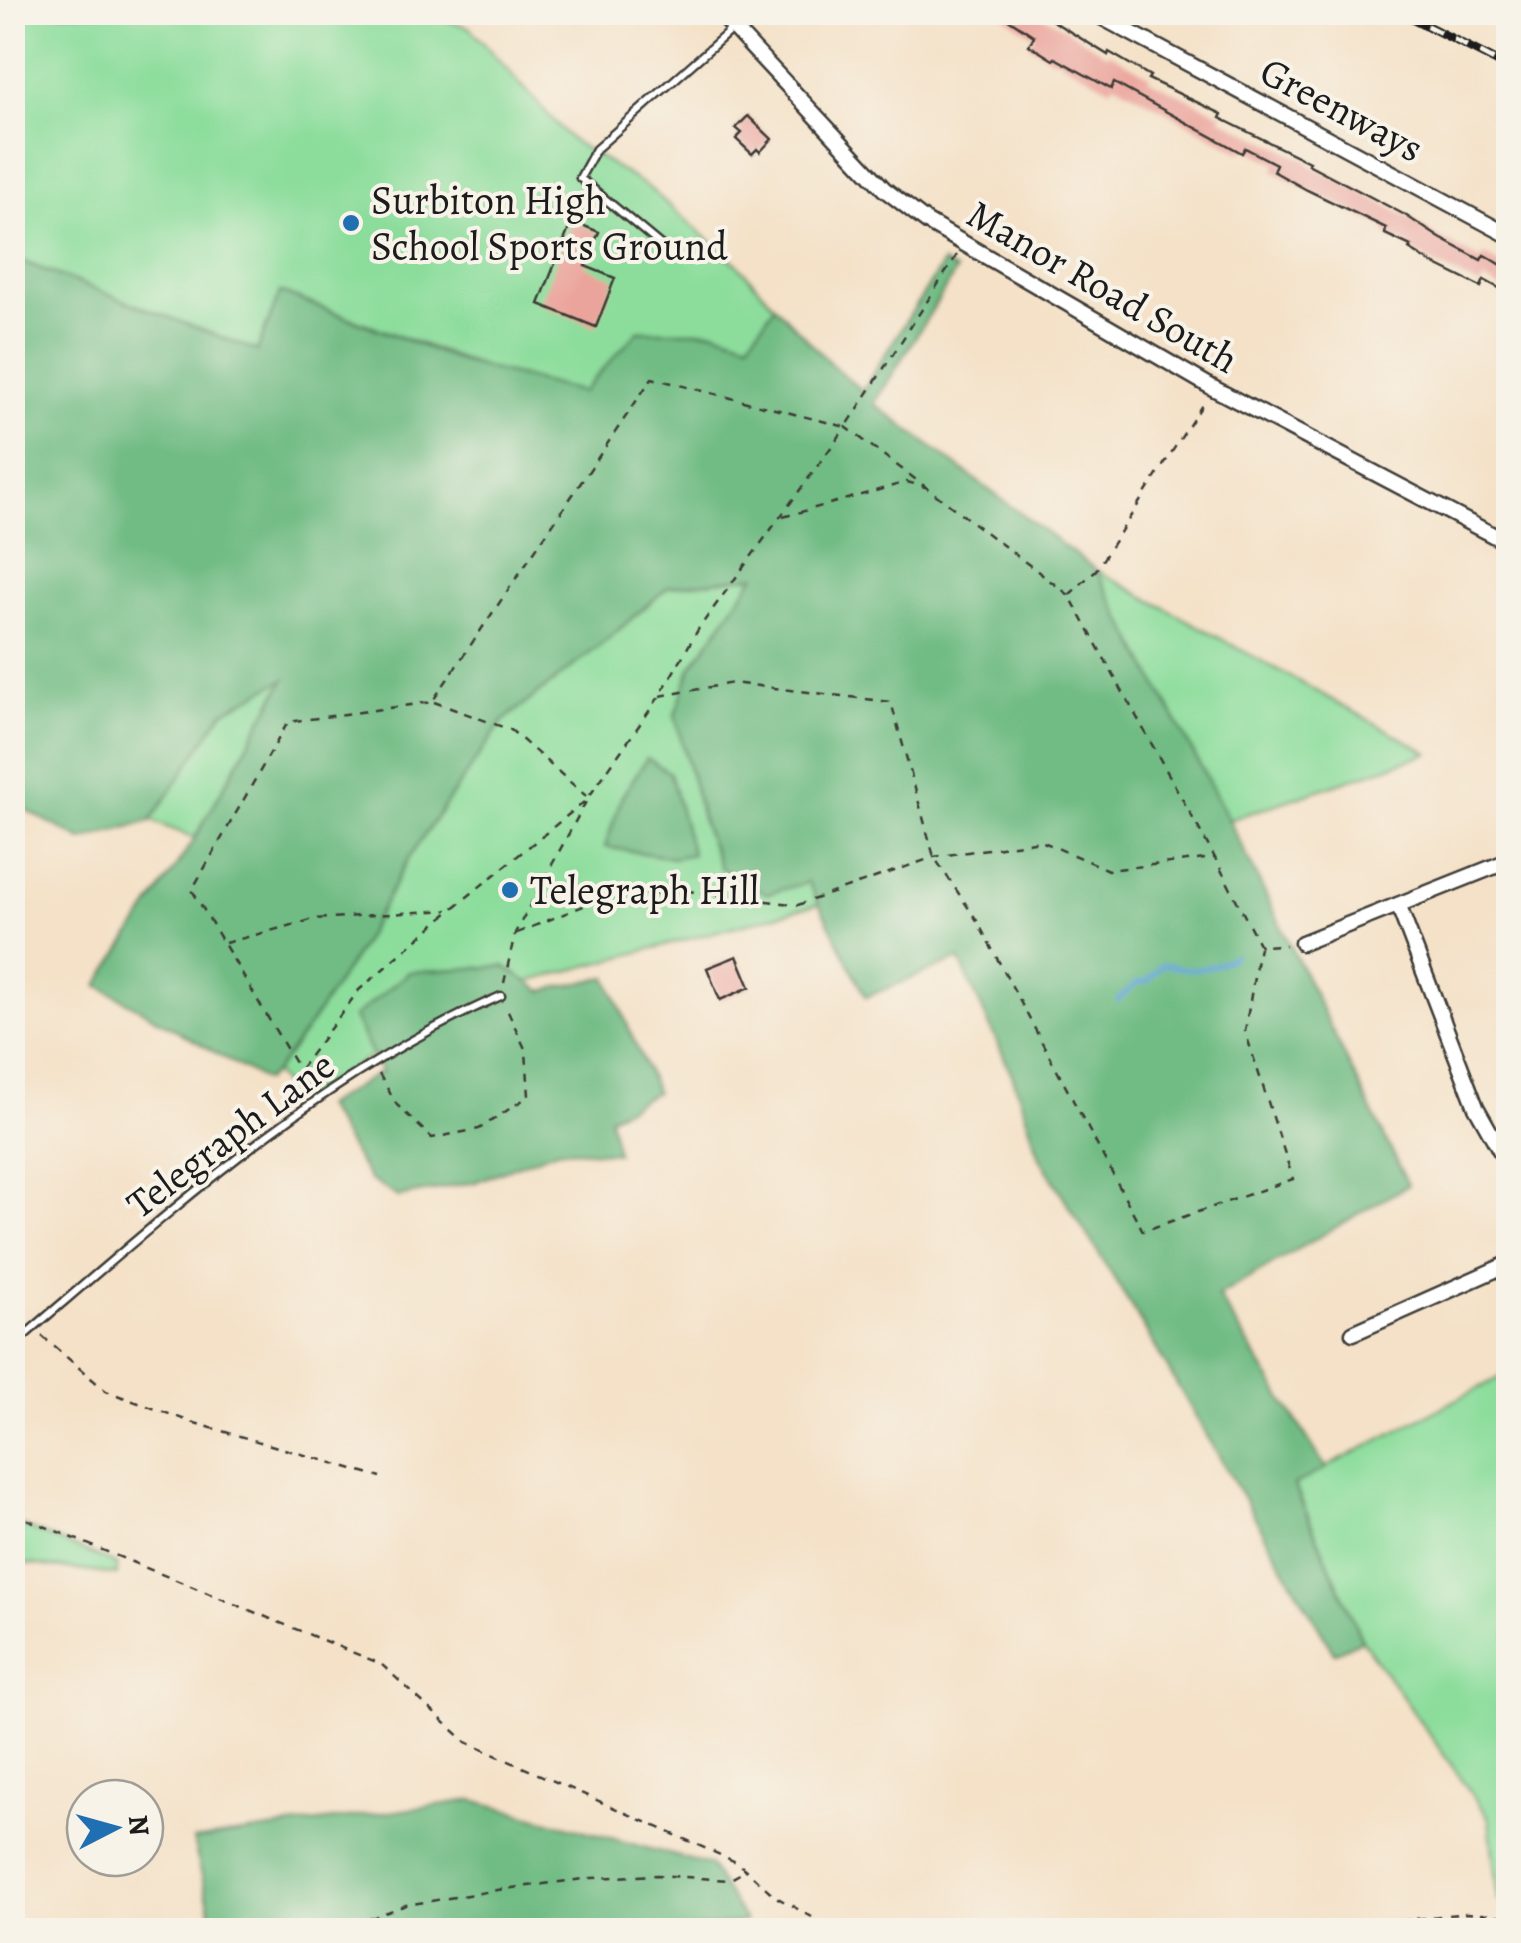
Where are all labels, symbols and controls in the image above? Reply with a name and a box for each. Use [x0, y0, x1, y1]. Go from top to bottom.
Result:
street label: Greenways [1251, 44, 1433, 175]
place label: Surbiton High School Sports Ground [371, 173, 728, 274]
street label: Manor Road South [957, 186, 1249, 386]
marker: Surbiton High School Sports Ground [340, 212, 362, 234]
place label: Telegraph Hill [530, 863, 759, 918]
marker: Telegraph Hill [499, 879, 521, 901]
street label: Telegraph Lane [115, 1038, 346, 1231]
north arrow [65, 1778, 165, 1878]
text: N [119, 1813, 159, 1838]

